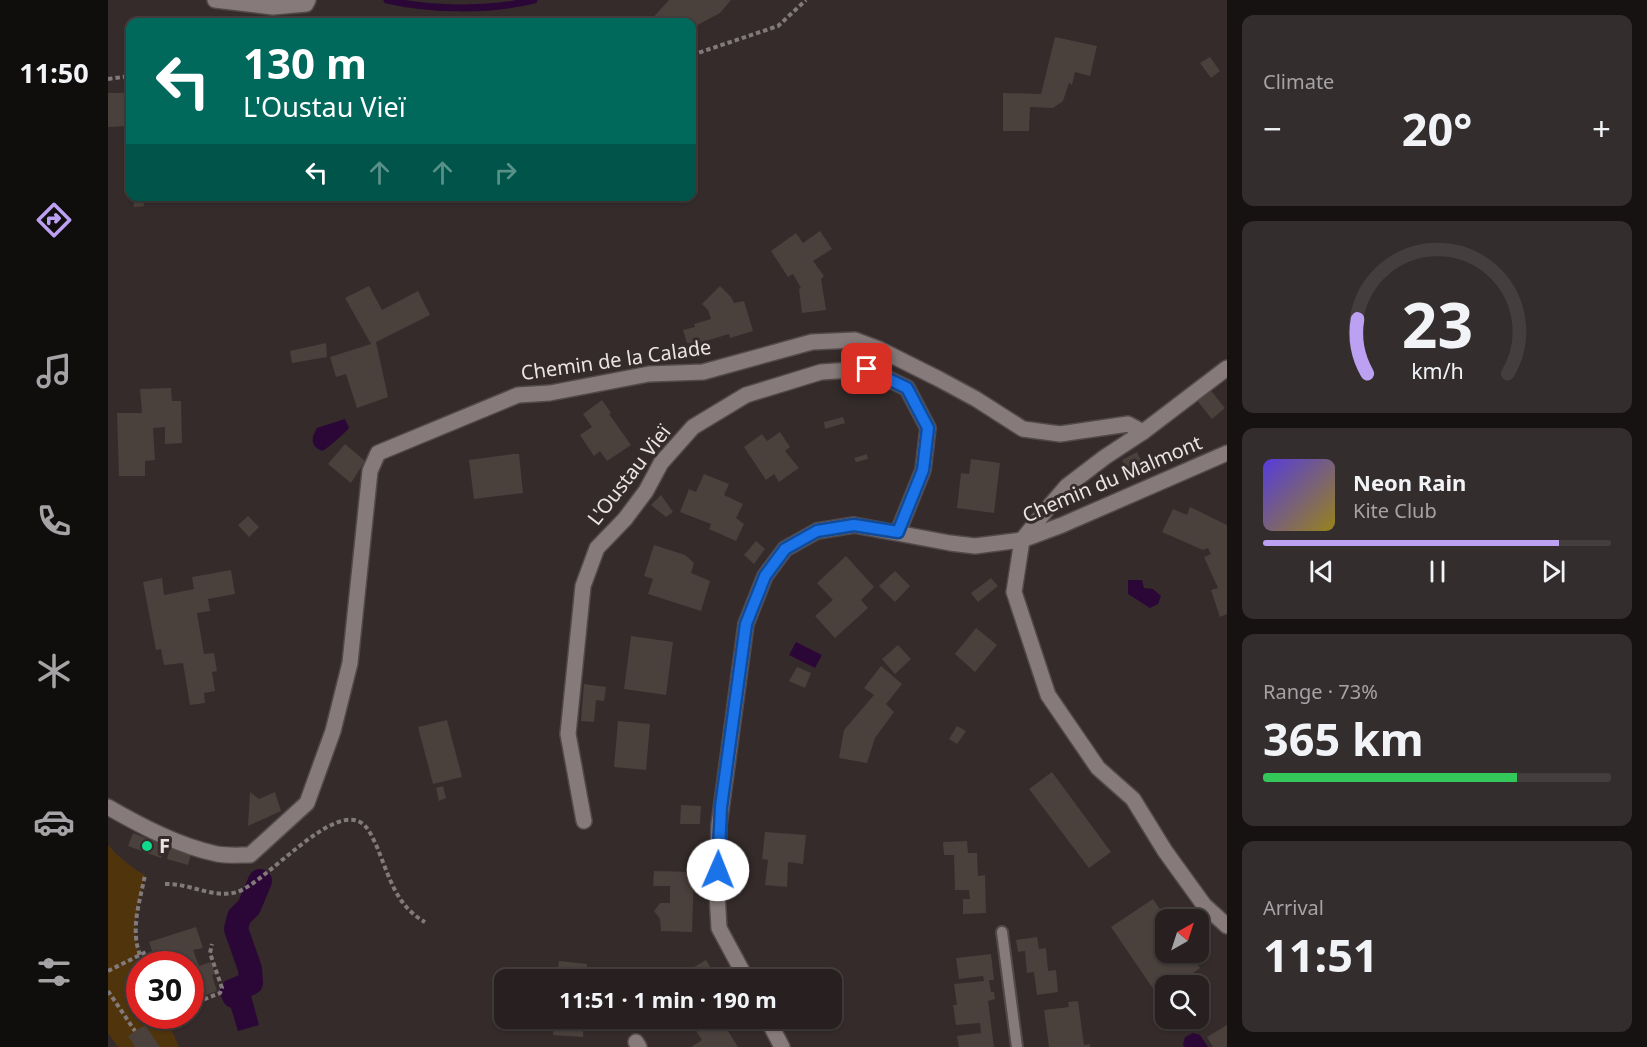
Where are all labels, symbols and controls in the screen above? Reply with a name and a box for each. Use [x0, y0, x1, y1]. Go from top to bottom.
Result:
text: 130 m [243, 34, 367, 91]
icon: left [144, 42, 222, 120]
text: 11:50 [19, 54, 89, 91]
text: Climate [1263, 68, 1334, 95]
text: L'Oustau Vieï [243, 88, 406, 125]
text: 20° [1402, 98, 1472, 159]
text: − [1263, 106, 1282, 151]
text: + [1592, 106, 1611, 151]
icon: left [300, 156, 333, 189]
icon: ahead [363, 156, 396, 189]
icon: ahead [426, 156, 459, 189]
icon: right [489, 156, 522, 189]
icon: directions [33, 199, 75, 241]
text: 23 [1401, 281, 1473, 366]
street label: Chemin de la Calade [519, 333, 713, 386]
pin [841, 343, 892, 394]
icon: music [33, 350, 75, 392]
icon: arrive [850, 352, 883, 385]
text: km/h [1411, 357, 1463, 386]
street label: L'Oustau Vieï [581, 418, 677, 530]
street label: Chemin du Malmont [1018, 429, 1206, 529]
text: Neon Rain [1353, 467, 1466, 497]
text: Kite Club [1353, 497, 1437, 524]
icon: phone [33, 500, 75, 542]
icon: previous [1305, 555, 1338, 588]
icon: pause [1421, 555, 1454, 588]
icon: next [1537, 555, 1570, 588]
icon: climate [33, 650, 75, 692]
text: Range · 73% [1263, 678, 1378, 705]
text: 365 km [1263, 708, 1424, 769]
icon: car [33, 801, 75, 843]
place label: F [159, 832, 170, 859]
position arrow [686, 838, 750, 902]
marker: F [140, 839, 154, 853]
text: Arrival [1263, 894, 1324, 921]
north arrow [1155, 909, 1209, 963]
map controls [1155, 909, 1209, 1029]
text: 11:51 [1263, 924, 1379, 985]
icon: filters [33, 951, 75, 993]
speed limit sign: 30 [126, 951, 204, 1029]
button: search [1155, 975, 1209, 1029]
text: 11:51 · 1 min · 190 m [559, 984, 777, 1014]

